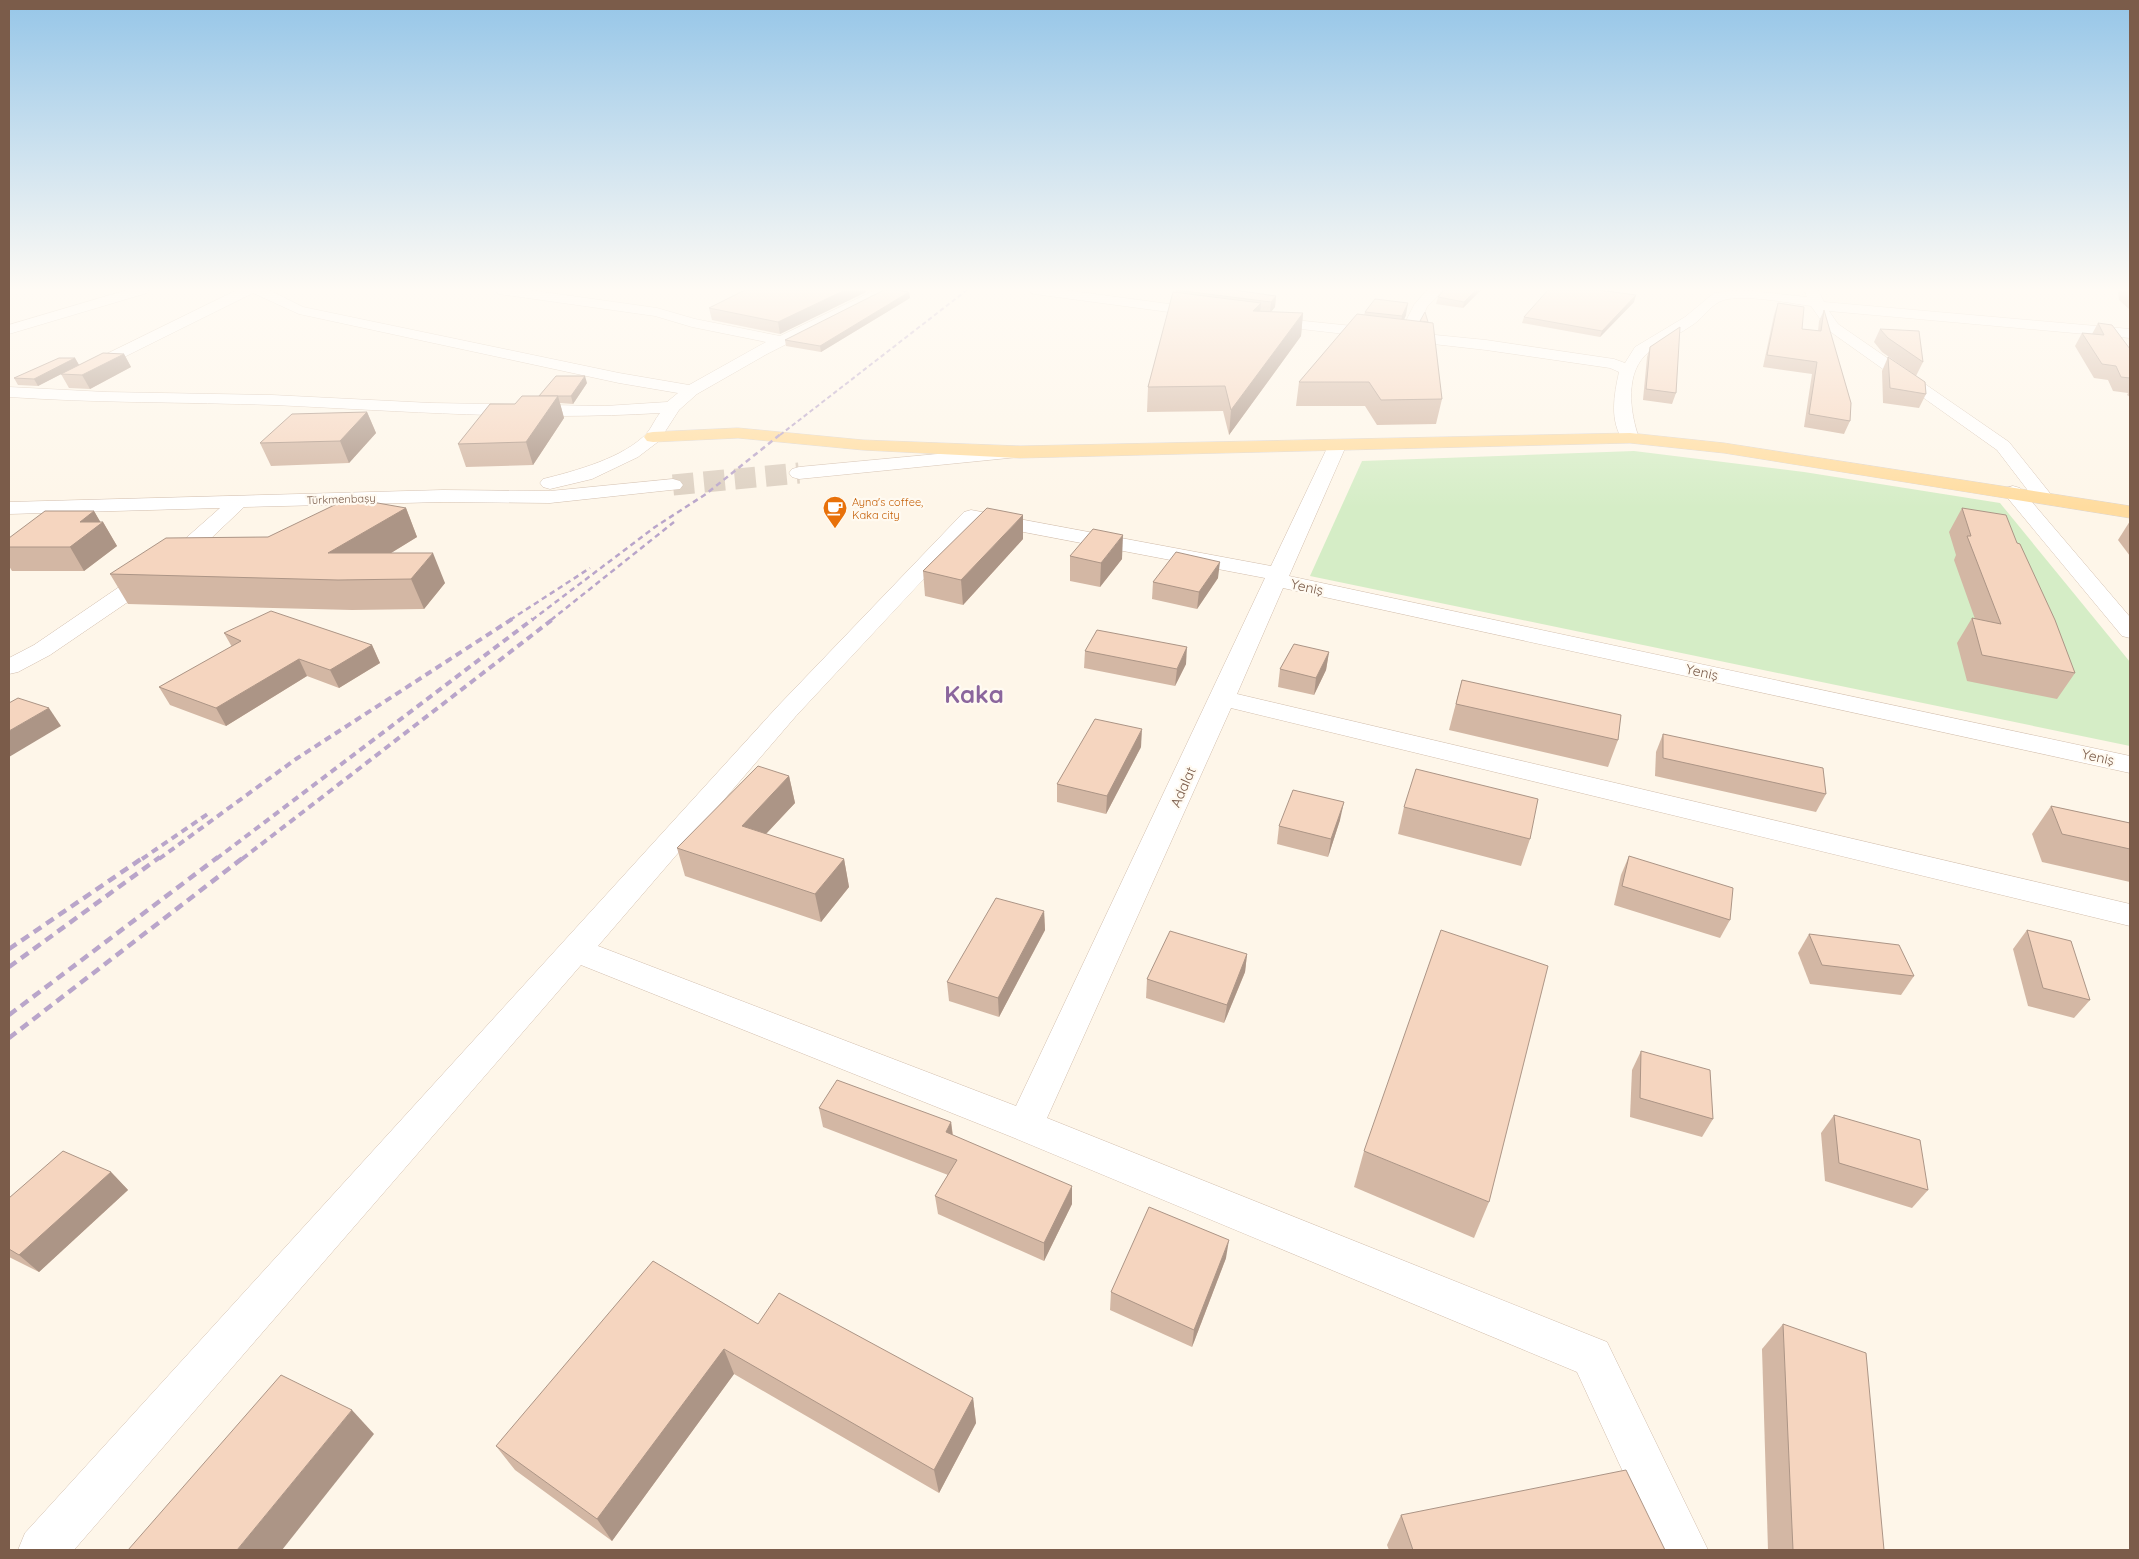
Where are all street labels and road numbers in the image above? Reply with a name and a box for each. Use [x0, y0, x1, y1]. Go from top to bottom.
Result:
street label: Türkmenbaşy [306, 491, 376, 507]
street label: Yeniş [1289, 575, 1325, 599]
street label: Yeniş [1684, 660, 1720, 684]
street label: Yeniş [2080, 745, 2116, 769]
street label: Adalat [1166, 764, 1200, 810]

